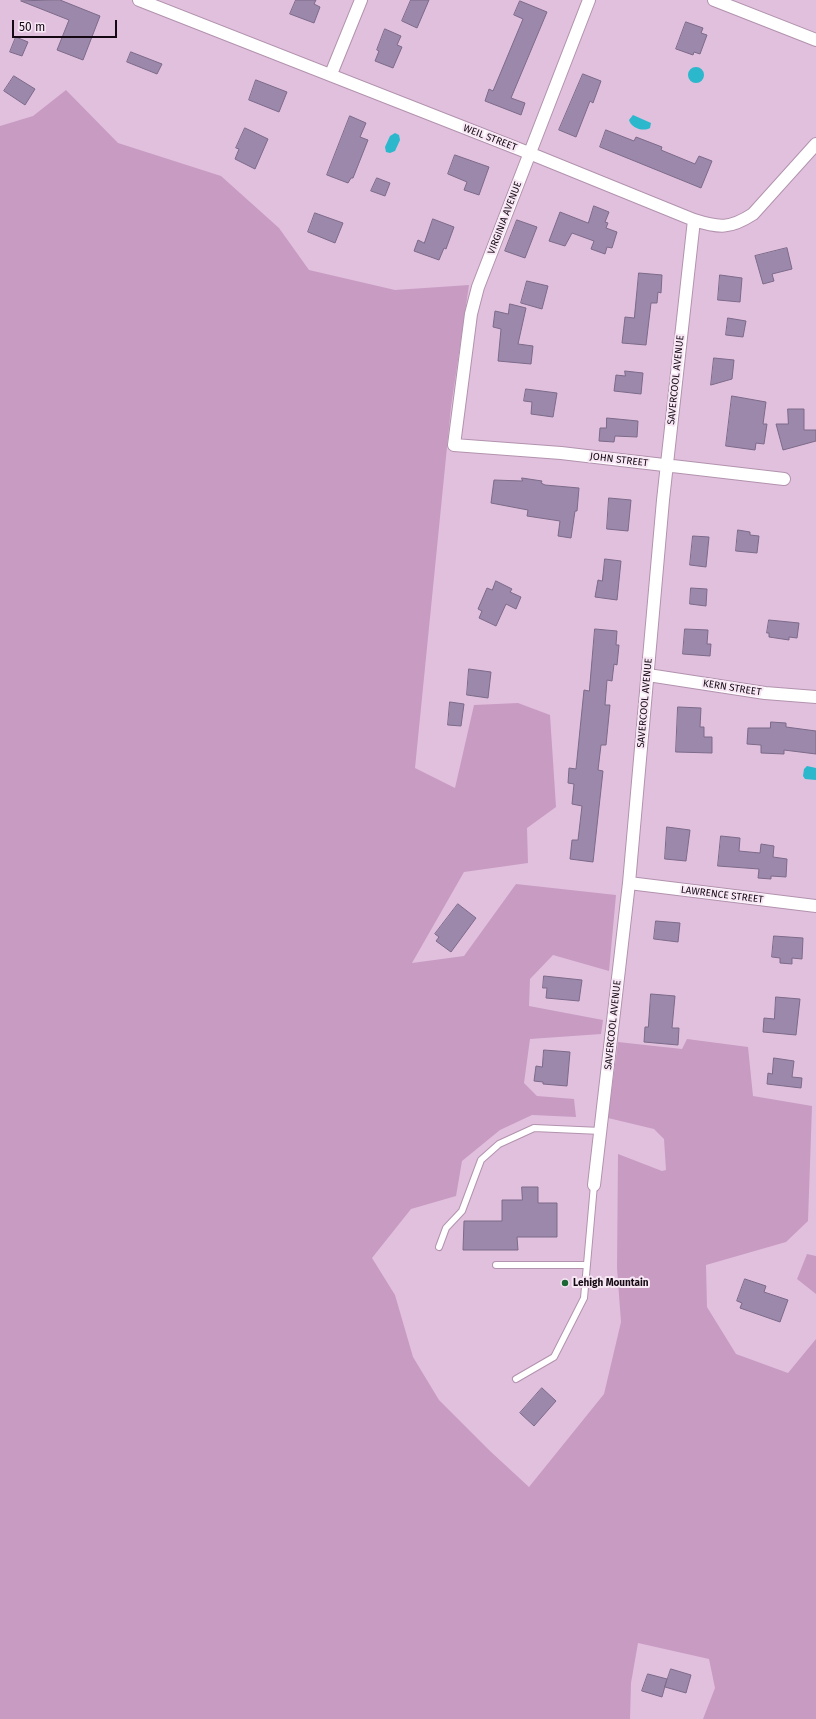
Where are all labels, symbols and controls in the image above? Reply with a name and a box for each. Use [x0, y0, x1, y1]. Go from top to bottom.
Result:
scale bar [14, 12, 119, 38]
text: 50 m [19, 20, 45, 34]
street label: WEIL STREET [461, 122, 519, 154]
street label: VIRGINIA AVENUE [486, 180, 524, 256]
street label: SAVERCOOL AVENUE [665, 335, 687, 425]
street label: JOHN STREET [589, 450, 649, 470]
street label: SAVERCOOL AVENUE [635, 658, 655, 748]
street label: KERN STREET [702, 677, 762, 699]
street label: LAWRENCE STREET [680, 884, 764, 906]
street label: SAVERCOOL AVENUE [602, 980, 624, 1070]
place label: Lehigh Mountain [573, 1277, 649, 1289]
marker: Lehigh Mountain [560, 1278, 570, 1288]

